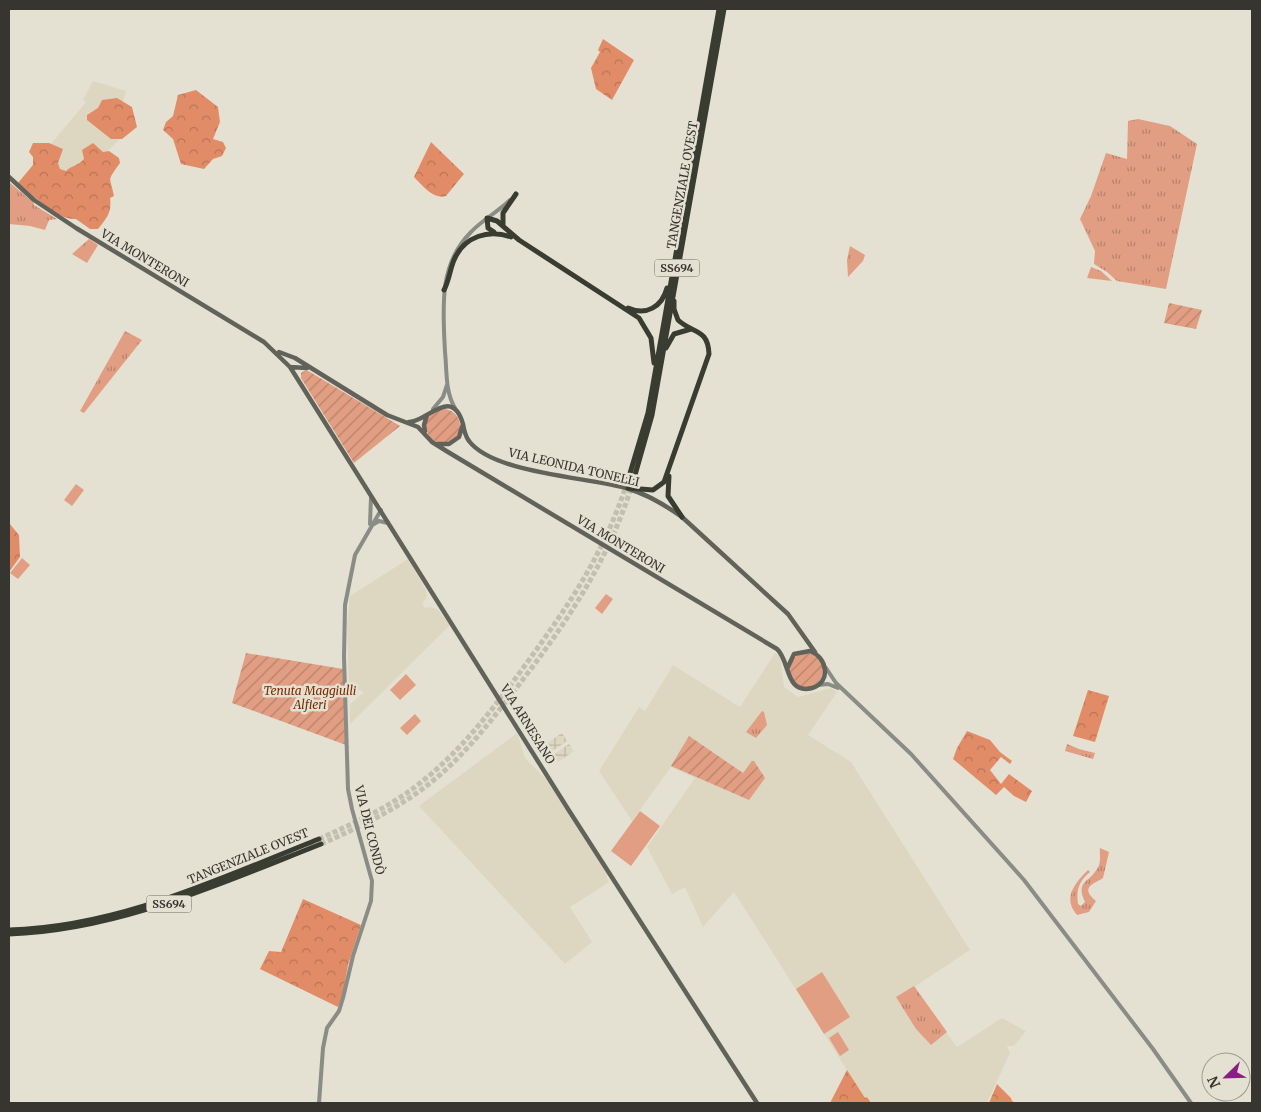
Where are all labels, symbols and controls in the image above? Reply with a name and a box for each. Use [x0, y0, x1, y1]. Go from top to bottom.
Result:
street label: TANGENZIALE OVEST [663, 119, 701, 250]
street label: VIA MONTERONI [97, 225, 192, 290]
road number: SS694 [654, 260, 700, 276]
street label: VIA LEONIDA TONELLI [506, 444, 641, 489]
street label: VIA MONTERONI [573, 511, 668, 576]
street label: VIA ARNESANO [497, 680, 559, 767]
park label: Tenuta Maggiulli Alfieri [264, 683, 357, 712]
street label: VIA DEI CONDÒ [351, 783, 388, 876]
street label: TANGENZIALE OVEST [185, 825, 311, 887]
road number: SS694 [146, 896, 192, 912]
north arrow [1201, 1052, 1251, 1102]
text: N [1204, 1073, 1224, 1091]

